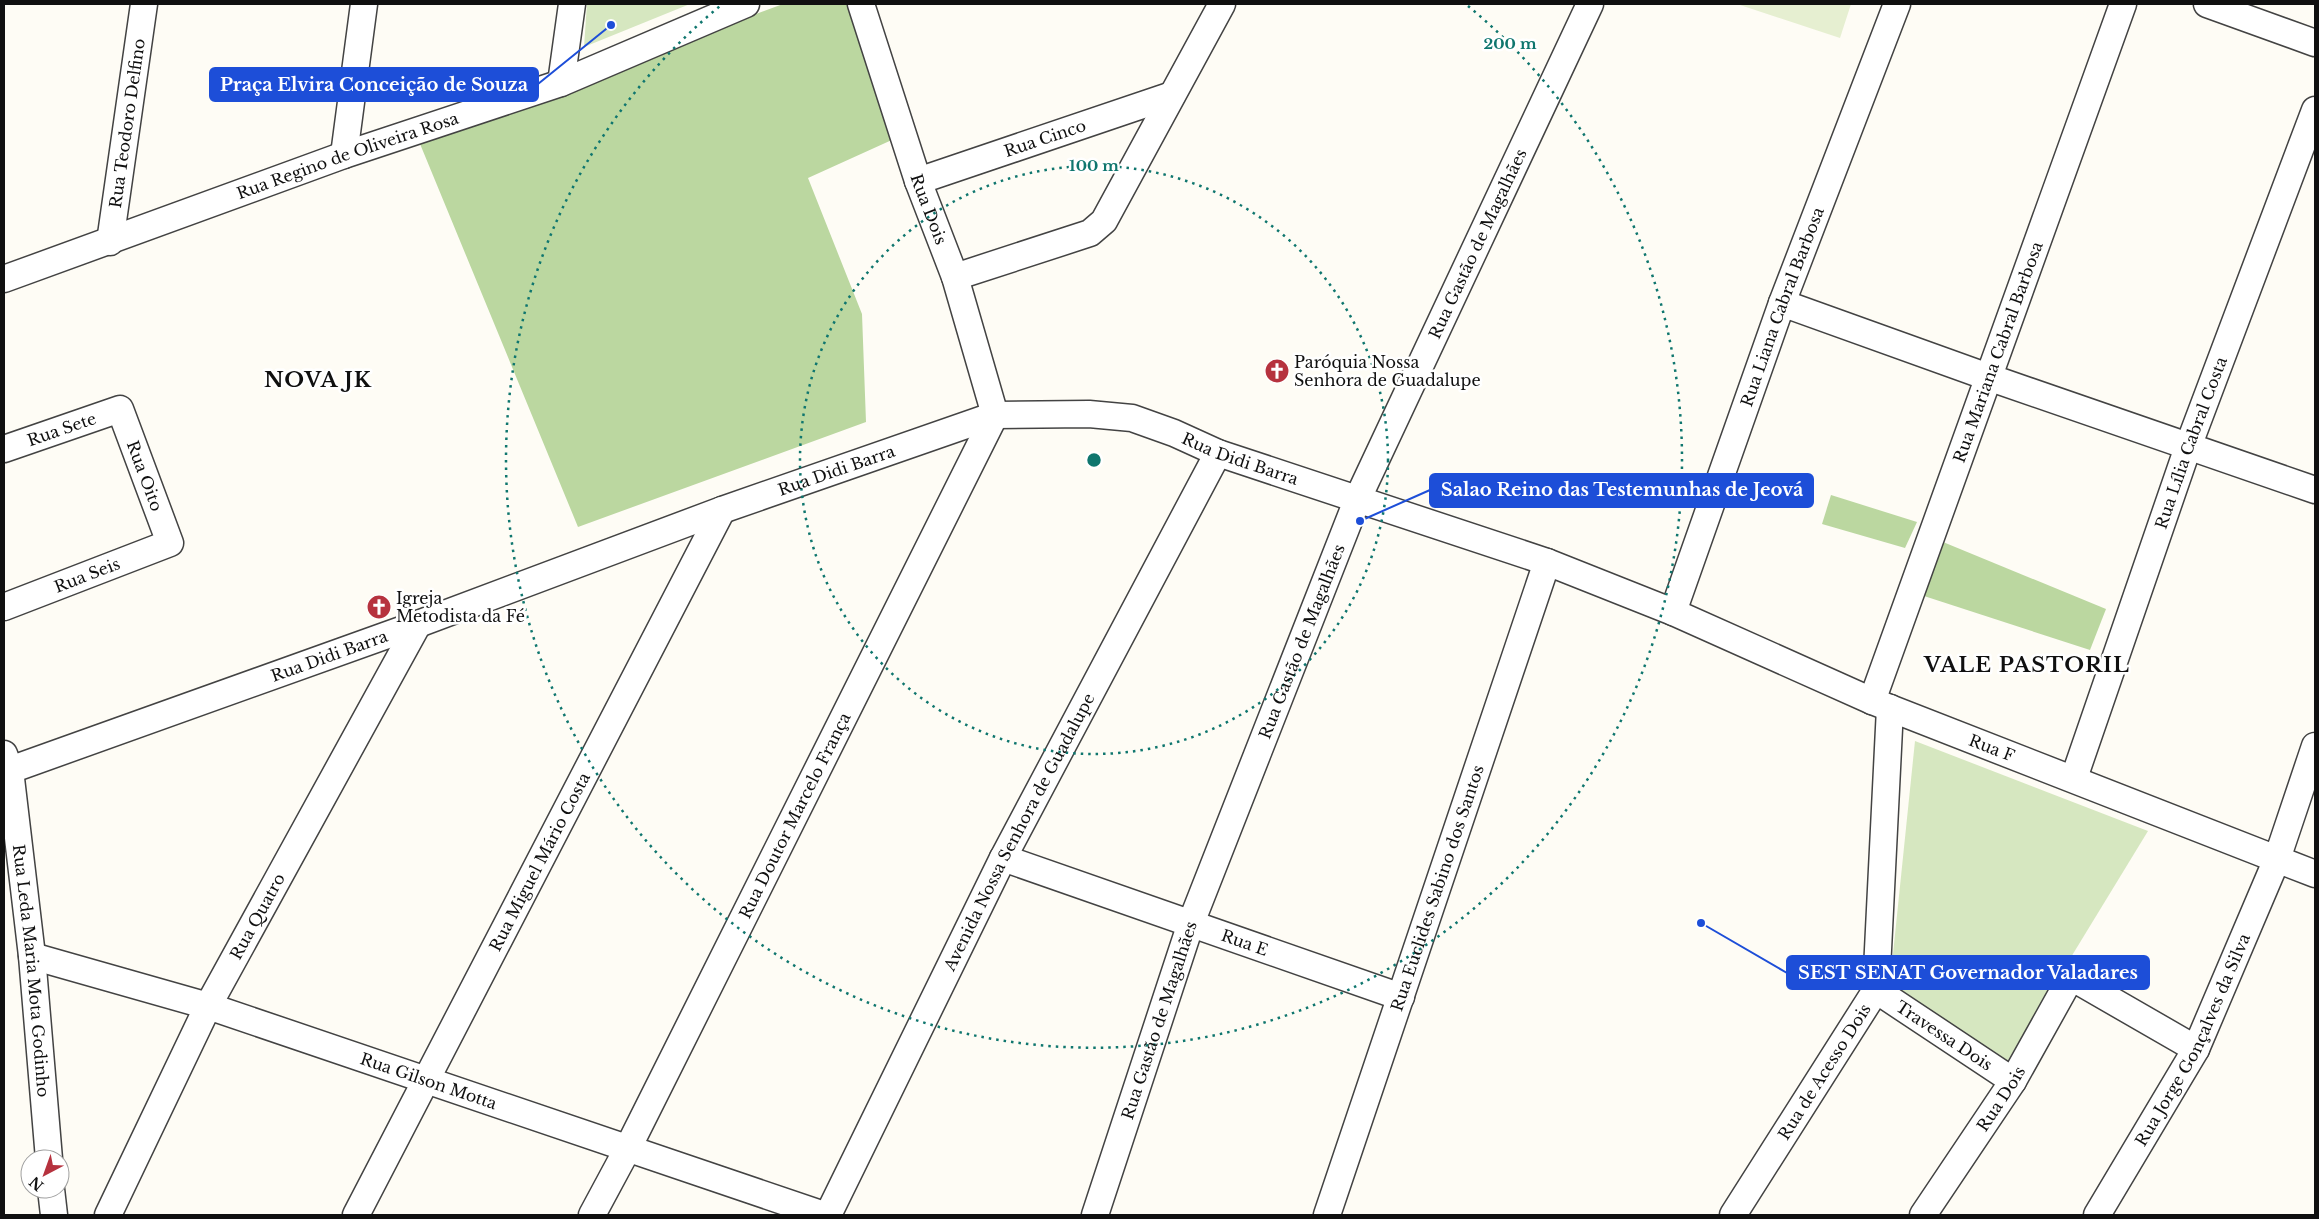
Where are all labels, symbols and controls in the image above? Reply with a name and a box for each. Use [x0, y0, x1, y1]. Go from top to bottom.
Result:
text: 200 m [1484, 34, 1537, 53]
street label: Rua Teodoro Delfino [105, 37, 149, 209]
callout: Praça Elvira Conceição de Souza [210, 68, 538, 101]
text: Praça Elvira Conceição de Souza [220, 74, 529, 96]
street label: Rua Regino de Oliveira Rosa [234, 108, 461, 203]
street label: Rua Cinco [1001, 115, 1088, 161]
street label: Rua Gastão de Magalhães [1424, 145, 1531, 342]
text: 100 m [1069, 156, 1119, 175]
street label: Rua Dois [906, 171, 951, 247]
street label: Rua Liana Cabral Barbosa [1736, 204, 1828, 409]
street label: Rua Mariana Cabral Barbosa [1949, 239, 2047, 465]
place label: Paróquia Nossa Senhora de Guadalupe [1294, 352, 1481, 390]
street label: Rua Lília Cabral Costa [2151, 354, 2231, 532]
church icon: Paróquia Nossa Senhora de Guadalupe [1264, 358, 1290, 384]
district label: NOVA JK [264, 367, 372, 393]
street label: Rua Sete [25, 408, 99, 450]
street label: Rua Didi Barra [1179, 428, 1301, 489]
street label: Rua Oito [123, 438, 167, 514]
street label: Rua Didi Barra [775, 441, 898, 500]
centre of rings [1085, 451, 1103, 469]
callout: Salao Reino das Testemunhas de Jeová [1430, 474, 1813, 507]
text: Salao Reino das Testemunhas de Jeová [1441, 479, 1804, 501]
street label: Rua Gastão de Magalhães [1254, 541, 1349, 742]
street label: Rua Seis [51, 553, 123, 597]
place label: Igreja Metodista da Fé [396, 588, 525, 626]
church icon: Igreja Metodista da Fé [366, 594, 392, 620]
street label: Rua Didi Barra [268, 626, 390, 686]
district label: VALE PASTORIL [1923, 652, 2130, 678]
street label: Avenida Nossa Senhora de Guadalupe [939, 690, 1099, 975]
street label: Rua Doutor Marcelo França [735, 709, 854, 922]
street label: Rua F [1966, 730, 2018, 766]
street label: Rua Euclides Sabino dos Santos [1386, 762, 1488, 1014]
street label: Rua Miguel Mário Costa [485, 769, 594, 955]
street label: Rua Leda Maria Mota Godinho [9, 843, 54, 1098]
street label: Rua Quatro [226, 870, 289, 963]
street label: Rua Gastão de Magalhães [1117, 919, 1201, 1122]
street label: Rua E [1219, 925, 1271, 960]
street label: Rua Jorge Gonçalves da Silva [2130, 930, 2254, 1150]
callout: SEST SENAT Governador Valadares [1787, 956, 2149, 989]
text: SEST SENAT Governador Valadares [1798, 962, 2138, 984]
street label: Travessa Dois [1892, 996, 1996, 1075]
street label: Rua de Acesso Dois [1774, 1000, 1875, 1143]
street label: Rua Gilson Motta [358, 1048, 500, 1113]
street label: Rua Dois [1972, 1063, 2029, 1135]
north arrow [20, 1149, 70, 1199]
text: N [26, 1173, 47, 1195]

